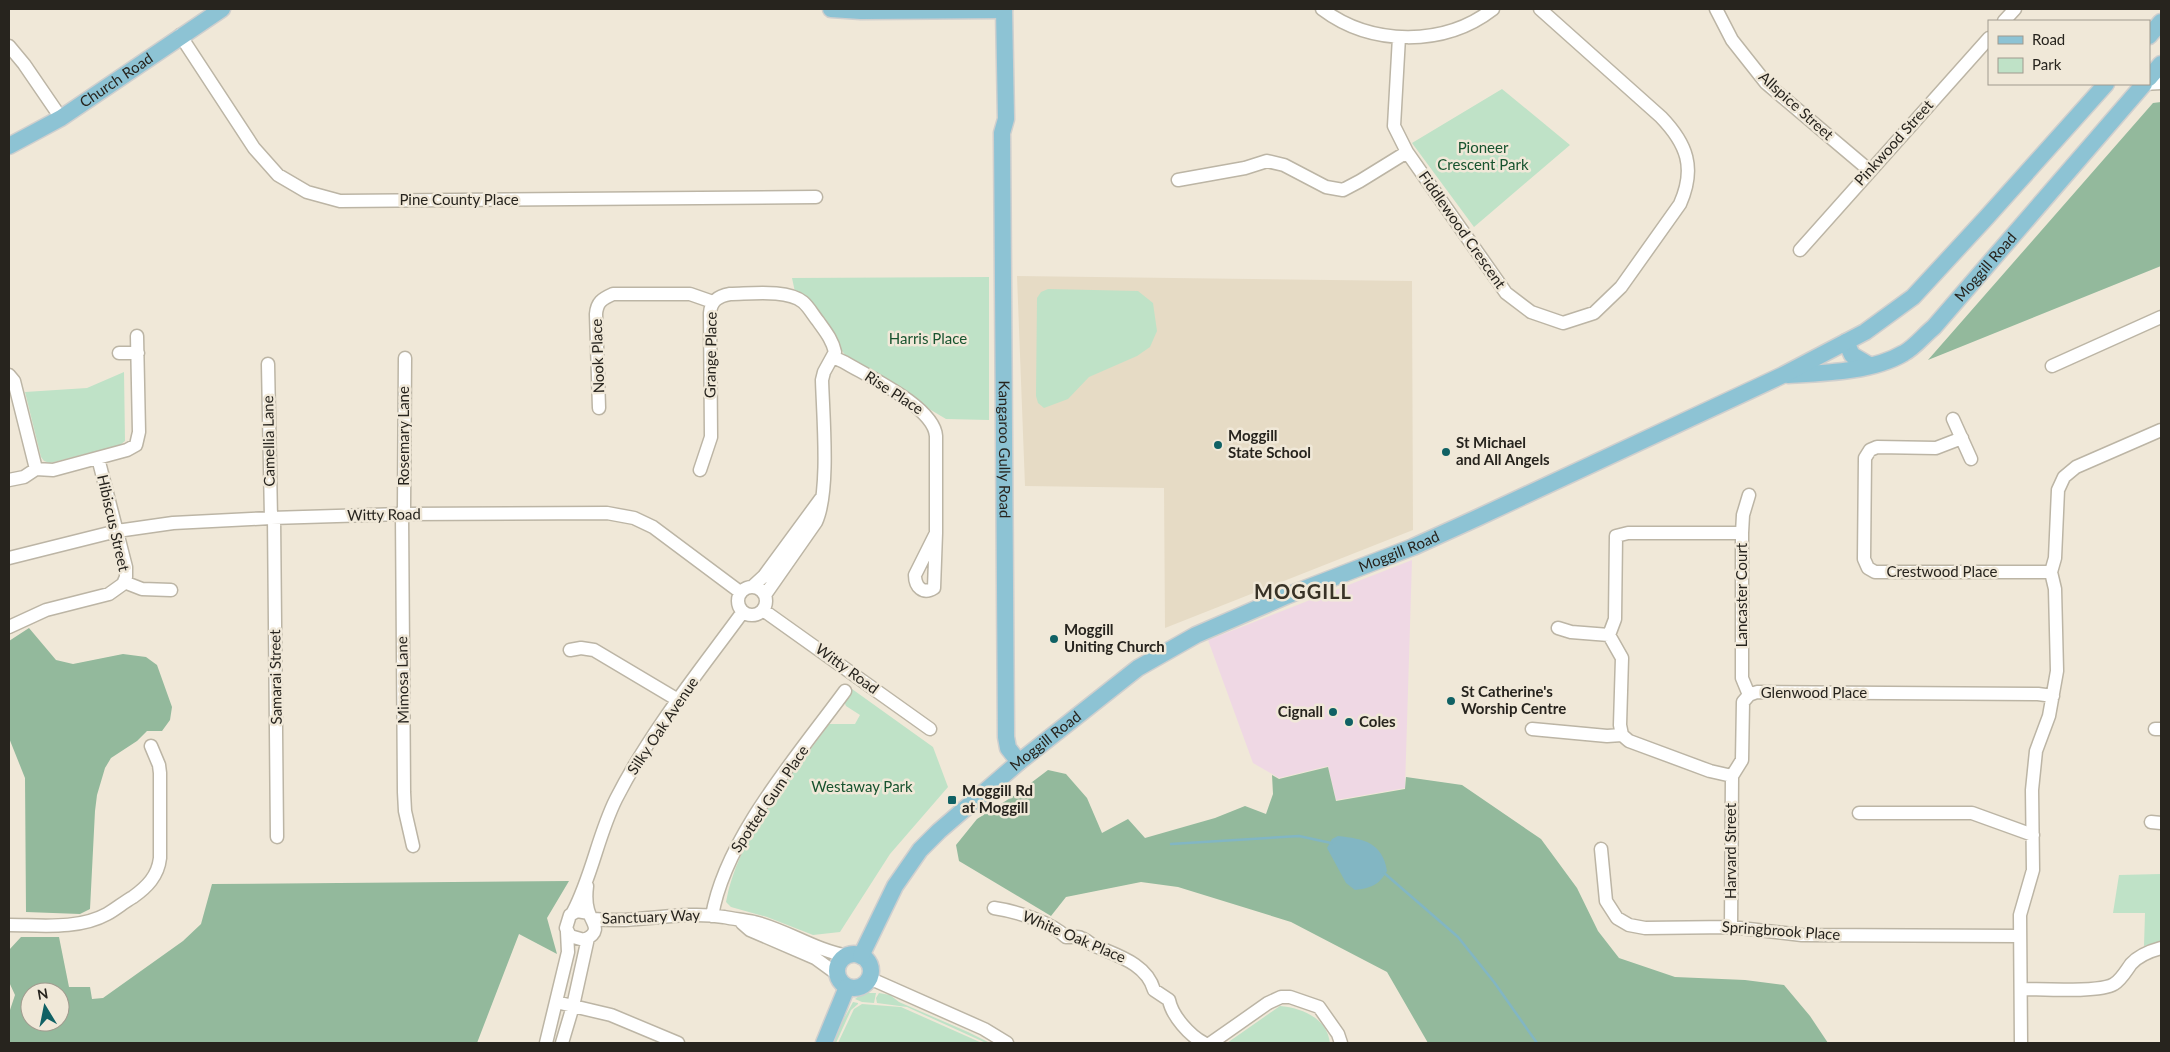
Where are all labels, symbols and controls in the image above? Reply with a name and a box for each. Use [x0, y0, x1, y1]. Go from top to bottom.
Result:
legend [1988, 20, 2150, 85]
text: Road [2032, 30, 2065, 48]
street label: Church Road [76, 48, 156, 111]
text: Park [2032, 55, 2062, 73]
street label: Allspice Street [1756, 67, 1838, 144]
street label: Pinkwood Street [1850, 95, 1937, 189]
park label: Pioneer Crescent Park [1437, 138, 1529, 173]
street label: Fiddlewood Crescent [1415, 167, 1510, 292]
street label: Pine County Place [399, 190, 519, 208]
street label: Moggill Road [1950, 228, 2020, 305]
street label: Grange Place [700, 312, 720, 398]
street label: Nook Place [587, 318, 607, 394]
park label: Harris Place [889, 329, 967, 347]
street label: Rise Place [862, 367, 927, 418]
street label: Kangaroo Gully Road [996, 380, 1015, 518]
street label: Rosemary Lane [394, 386, 412, 486]
street label: Camellia Lane [258, 395, 278, 487]
place label: Moggill State School [1228, 426, 1311, 461]
place label: St Michael and All Angels [1456, 433, 1550, 468]
marker: Moggill State School [1212, 439, 1224, 451]
marker: St Michael and All Angels [1440, 446, 1452, 458]
street label: Hibiscus Street [94, 473, 134, 574]
street label: Witty Road [347, 504, 421, 524]
street label: Moggill Road [1356, 526, 1442, 575]
street label: Lancaster Court [1732, 542, 1750, 647]
street label: Crestwood Place [1887, 562, 1997, 580]
district label: MOGGILL [1254, 579, 1352, 603]
place label: Moggill Uniting Church [1064, 620, 1165, 655]
street label: Samarai Street [265, 629, 285, 725]
marker: Moggill Uniting Church [1048, 633, 1060, 645]
street label: Mimosa Lane [392, 636, 412, 724]
street label: Witty Road [812, 639, 883, 697]
street label: Silky Oak Avenue [623, 673, 702, 778]
place label: St Catherine's Worship Centre [1461, 682, 1566, 717]
street label: Glenwood Place [1761, 683, 1867, 701]
marker: St Catherine's Worship Centre [1445, 695, 1457, 707]
place label: Cignall [1278, 702, 1323, 720]
marker: Cignall [1327, 706, 1339, 718]
street label: Moggill Road [1006, 707, 1084, 774]
place label: Coles [1359, 712, 1396, 730]
marker: Coles [1343, 716, 1355, 728]
street label: Spotted Gum Place [727, 741, 812, 855]
park label: Westaway Park [811, 777, 913, 795]
place label: Moggill Rd at Moggill [962, 781, 1033, 816]
marker: Moggill Rd at Moggill [946, 794, 958, 806]
street label: Harvard Street [1721, 802, 1739, 899]
street label: Sanctuary Way [601, 905, 701, 927]
street label: White Oak Place [1020, 906, 1129, 966]
street label: Springbrook Place [1721, 917, 1841, 943]
north arrow [20, 982, 70, 1032]
text: N [36, 984, 49, 1003]

